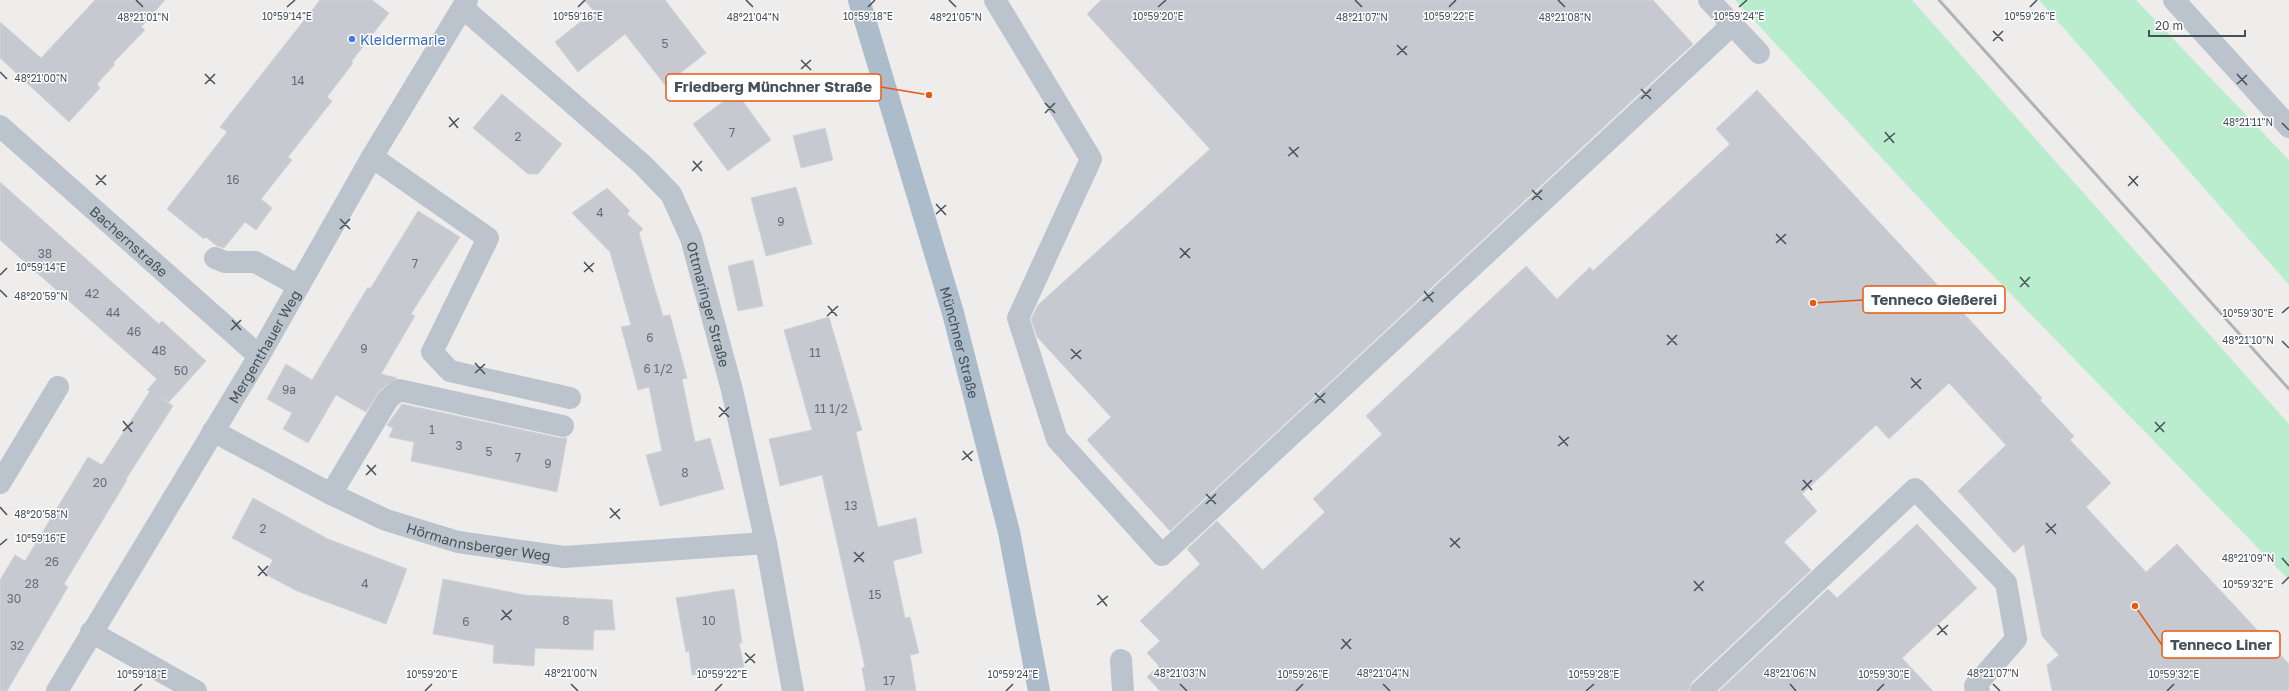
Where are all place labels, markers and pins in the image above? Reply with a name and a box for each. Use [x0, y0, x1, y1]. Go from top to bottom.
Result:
place label: Kleidermarie [360, 31, 446, 48]
marker: Kleidermarie [347, 34, 357, 44]
callout: Friedberg Münchner Straße [666, 74, 881, 101]
callout: Tenneco Gießerei [1863, 286, 2005, 313]
callout: Tenneco Liner [2162, 631, 2280, 658]

